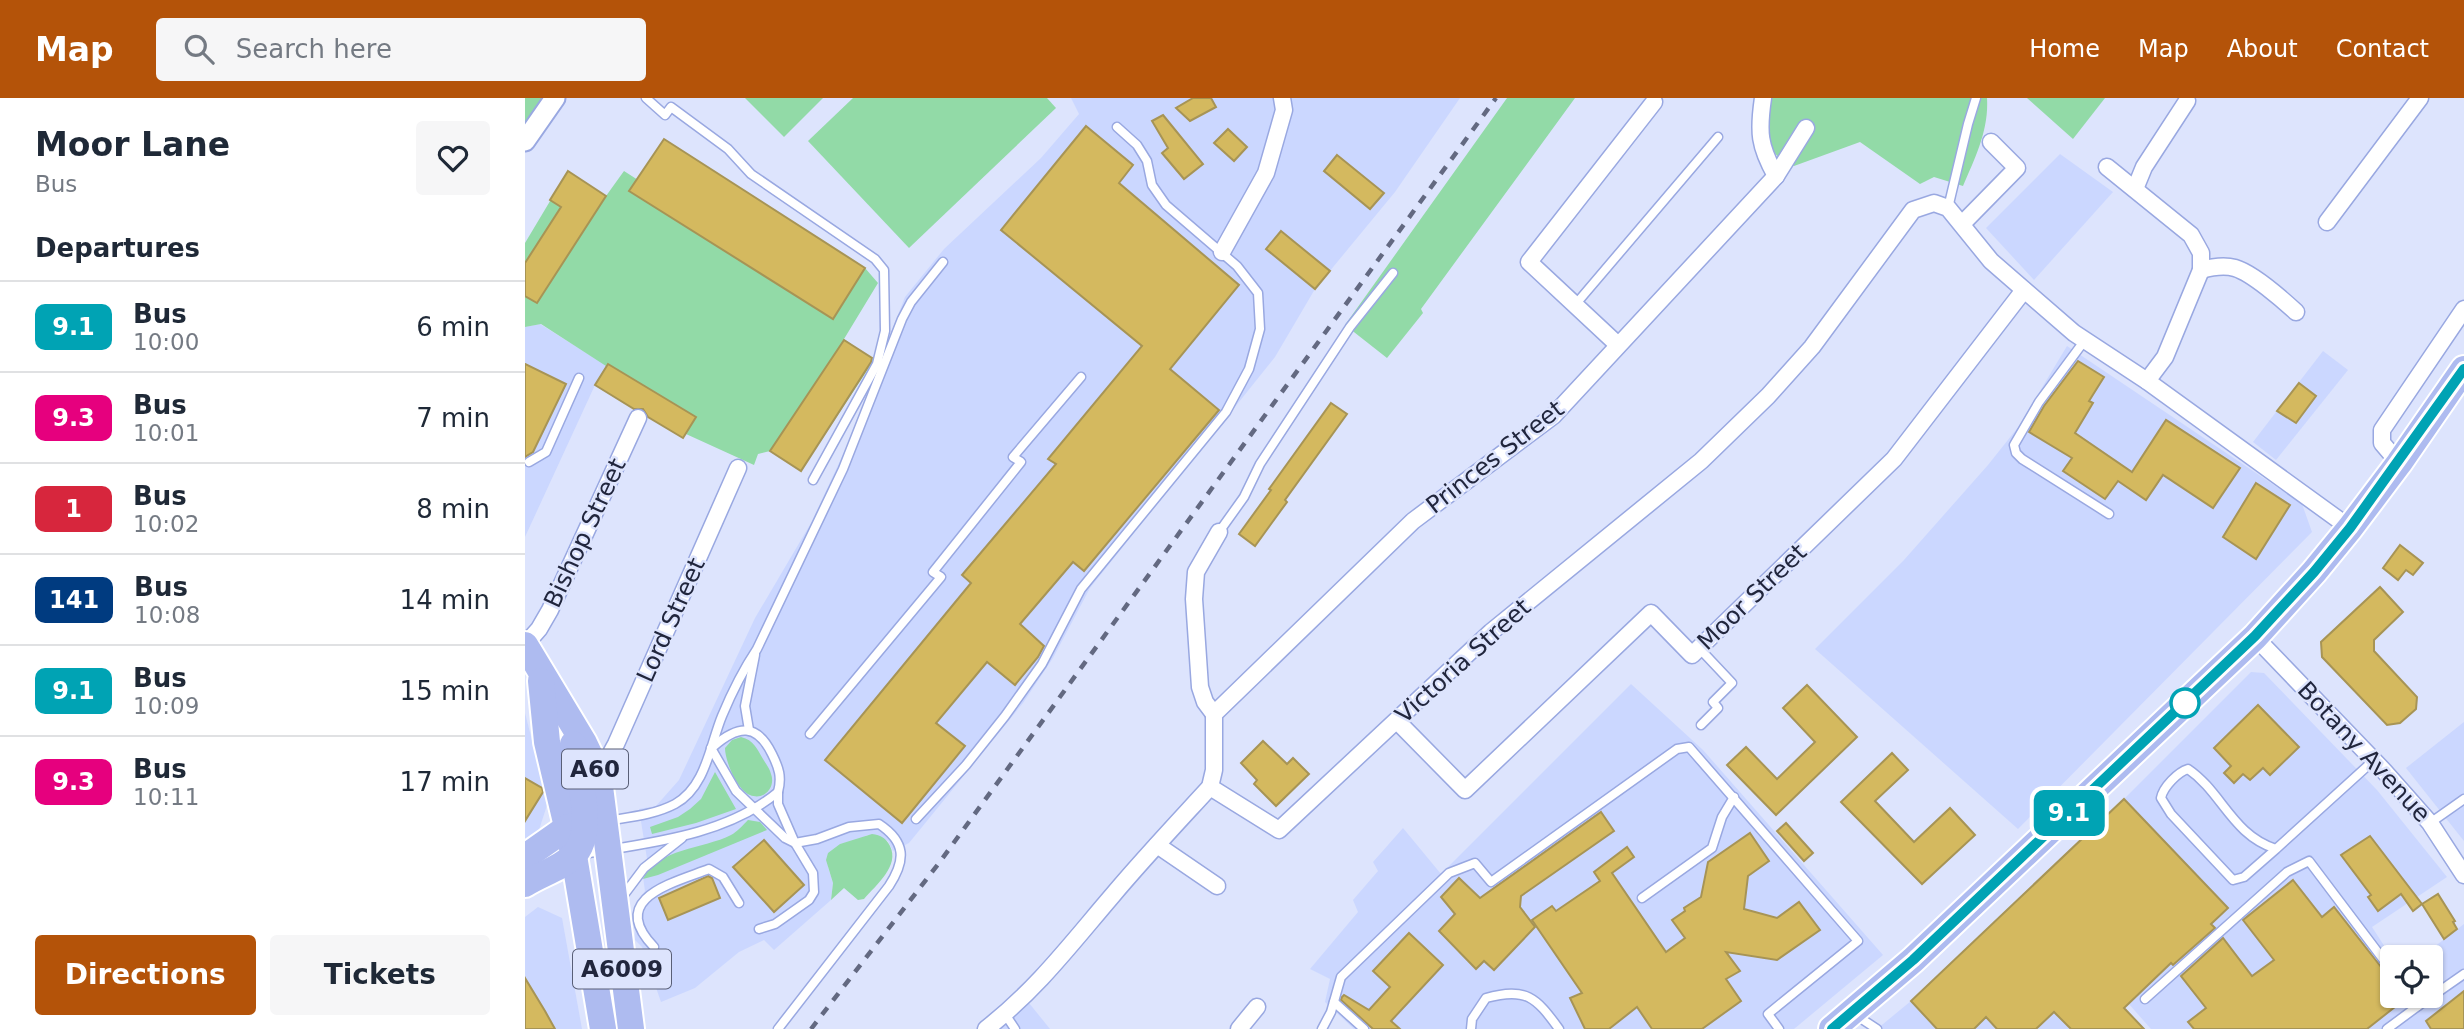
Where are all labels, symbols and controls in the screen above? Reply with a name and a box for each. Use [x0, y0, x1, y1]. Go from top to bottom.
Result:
search box [156, 18, 646, 81]
text: Map [35, 30, 114, 69]
icon: search [180, 30, 218, 68]
text: Search here [236, 34, 392, 64]
text: Home [2029, 35, 2100, 63]
text: Map [2138, 35, 2189, 63]
text: About [2227, 35, 2298, 63]
text: Contact [2336, 35, 2429, 63]
button: heart [416, 121, 490, 195]
text: Moor Lane [35, 125, 230, 164]
text: Bus [35, 171, 77, 197]
text: Departures [35, 233, 200, 263]
text: Bus [133, 299, 187, 329]
text: 6 min [416, 312, 490, 342]
text: 9.1 [52, 313, 95, 341]
text: 10:00 [133, 329, 199, 355]
text: Bus [133, 390, 187, 420]
street label: Princes Street [1421, 395, 1569, 519]
text: 7 min [416, 403, 490, 433]
text: 9.3 [52, 404, 95, 432]
text: 10:01 [133, 420, 199, 446]
street label: Bishop Street [538, 454, 632, 612]
text: Bus [133, 481, 187, 511]
text: 8 min [416, 494, 490, 524]
text: 1 [65, 495, 82, 523]
text: 10:02 [133, 511, 199, 537]
street label: Moor Street [1692, 538, 1812, 656]
street label: Lord Street [631, 554, 711, 686]
text: Bus [134, 572, 188, 602]
text: 14 min [400, 585, 490, 615]
text: 141 [49, 586, 99, 614]
street label: Victoria Street [1390, 593, 1536, 729]
text: 10:08 [134, 602, 200, 628]
text: Bus [133, 663, 187, 693]
text: 15 min [400, 676, 490, 706]
street label: Botany Avenue [2292, 676, 2436, 828]
text: 9.1 [52, 677, 95, 705]
unlabelled marker [2170, 688, 2200, 718]
text: 10:09 [133, 693, 199, 719]
road number: A60 [562, 750, 628, 789]
text: Bus [133, 754, 187, 784]
text: 17 min [400, 767, 490, 797]
text: 9.3 [52, 768, 95, 796]
text: 10:11 [133, 784, 199, 810]
line badge: 9.1 [2029, 790, 2109, 836]
text: 9.1 [2048, 799, 2090, 827]
button: Directions [35, 935, 256, 1015]
button: Tickets [270, 935, 490, 1015]
map controls [2380, 945, 2443, 1008]
button: locate [2380, 945, 2443, 1008]
road number: A6009 [573, 950, 671, 988]

